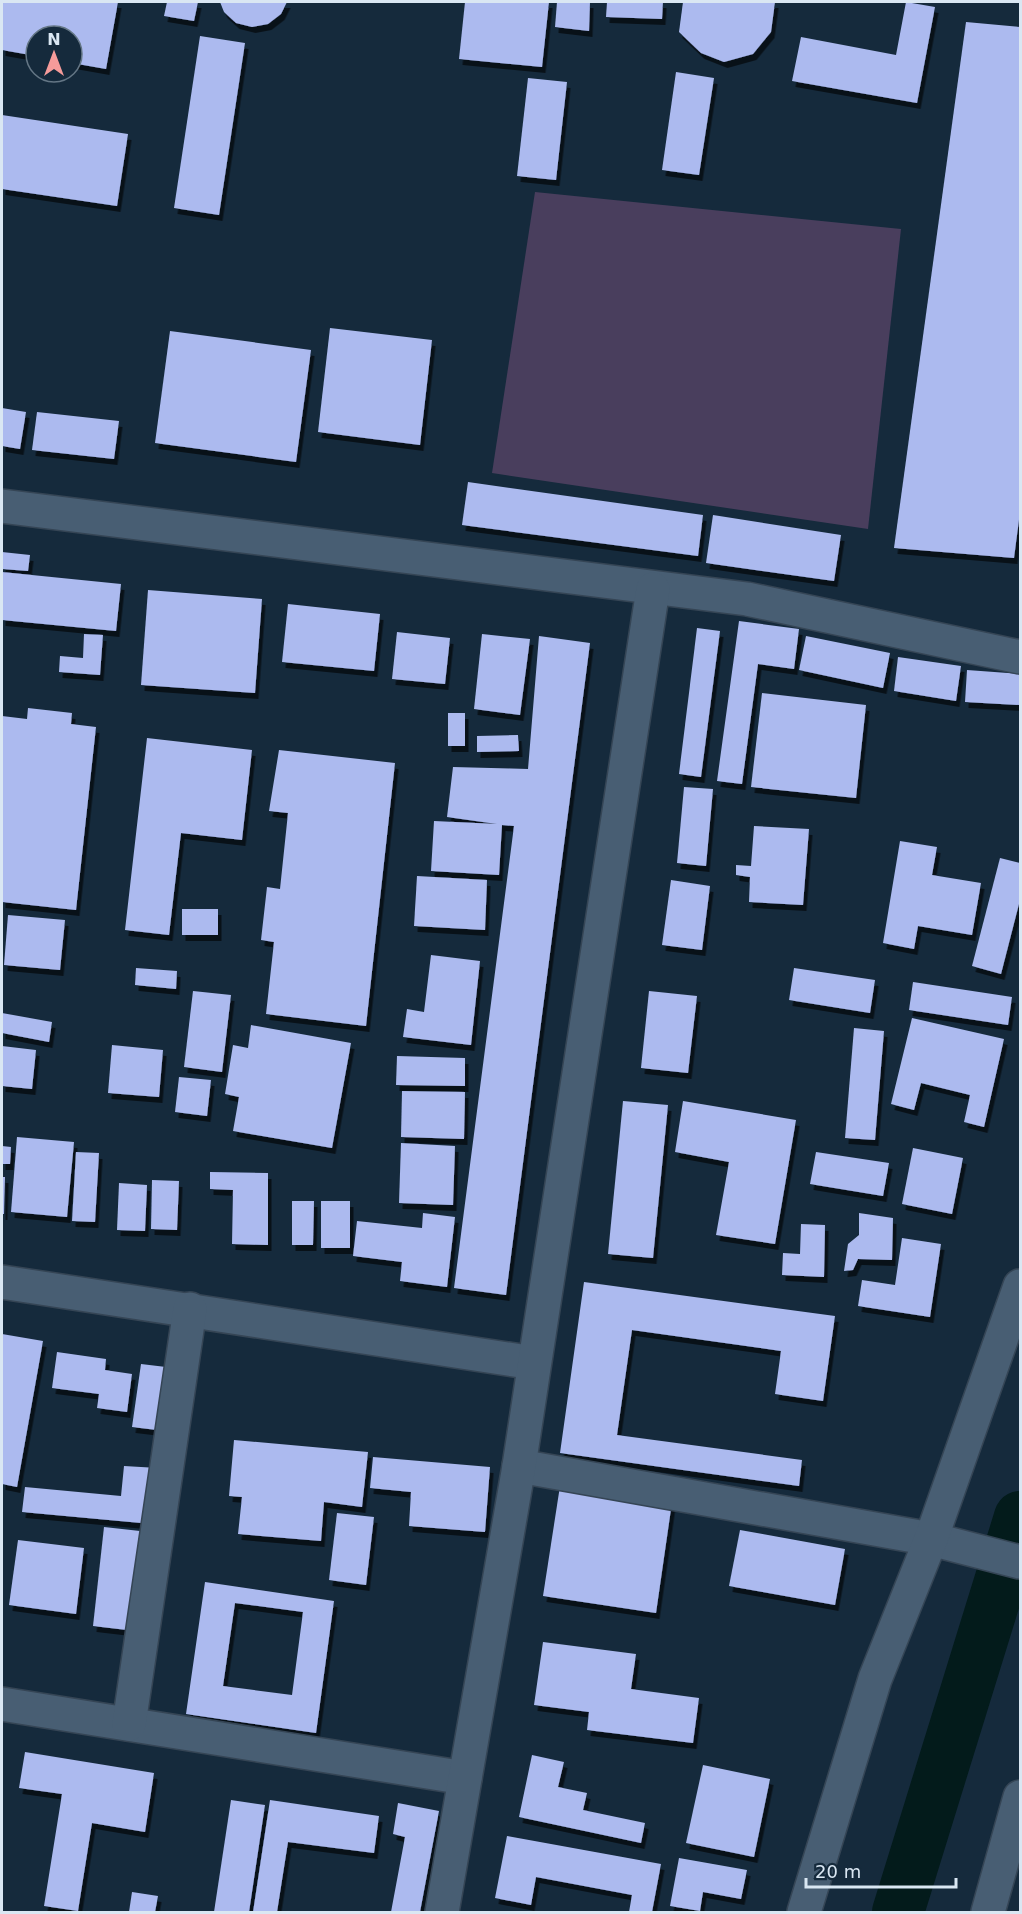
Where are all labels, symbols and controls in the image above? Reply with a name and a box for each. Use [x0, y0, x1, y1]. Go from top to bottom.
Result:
north arrow [24, 24, 84, 84]
text: N [47, 30, 61, 49]
scale bar [806, 1851, 956, 1889]
text: 20 m [815, 1861, 861, 1882]

